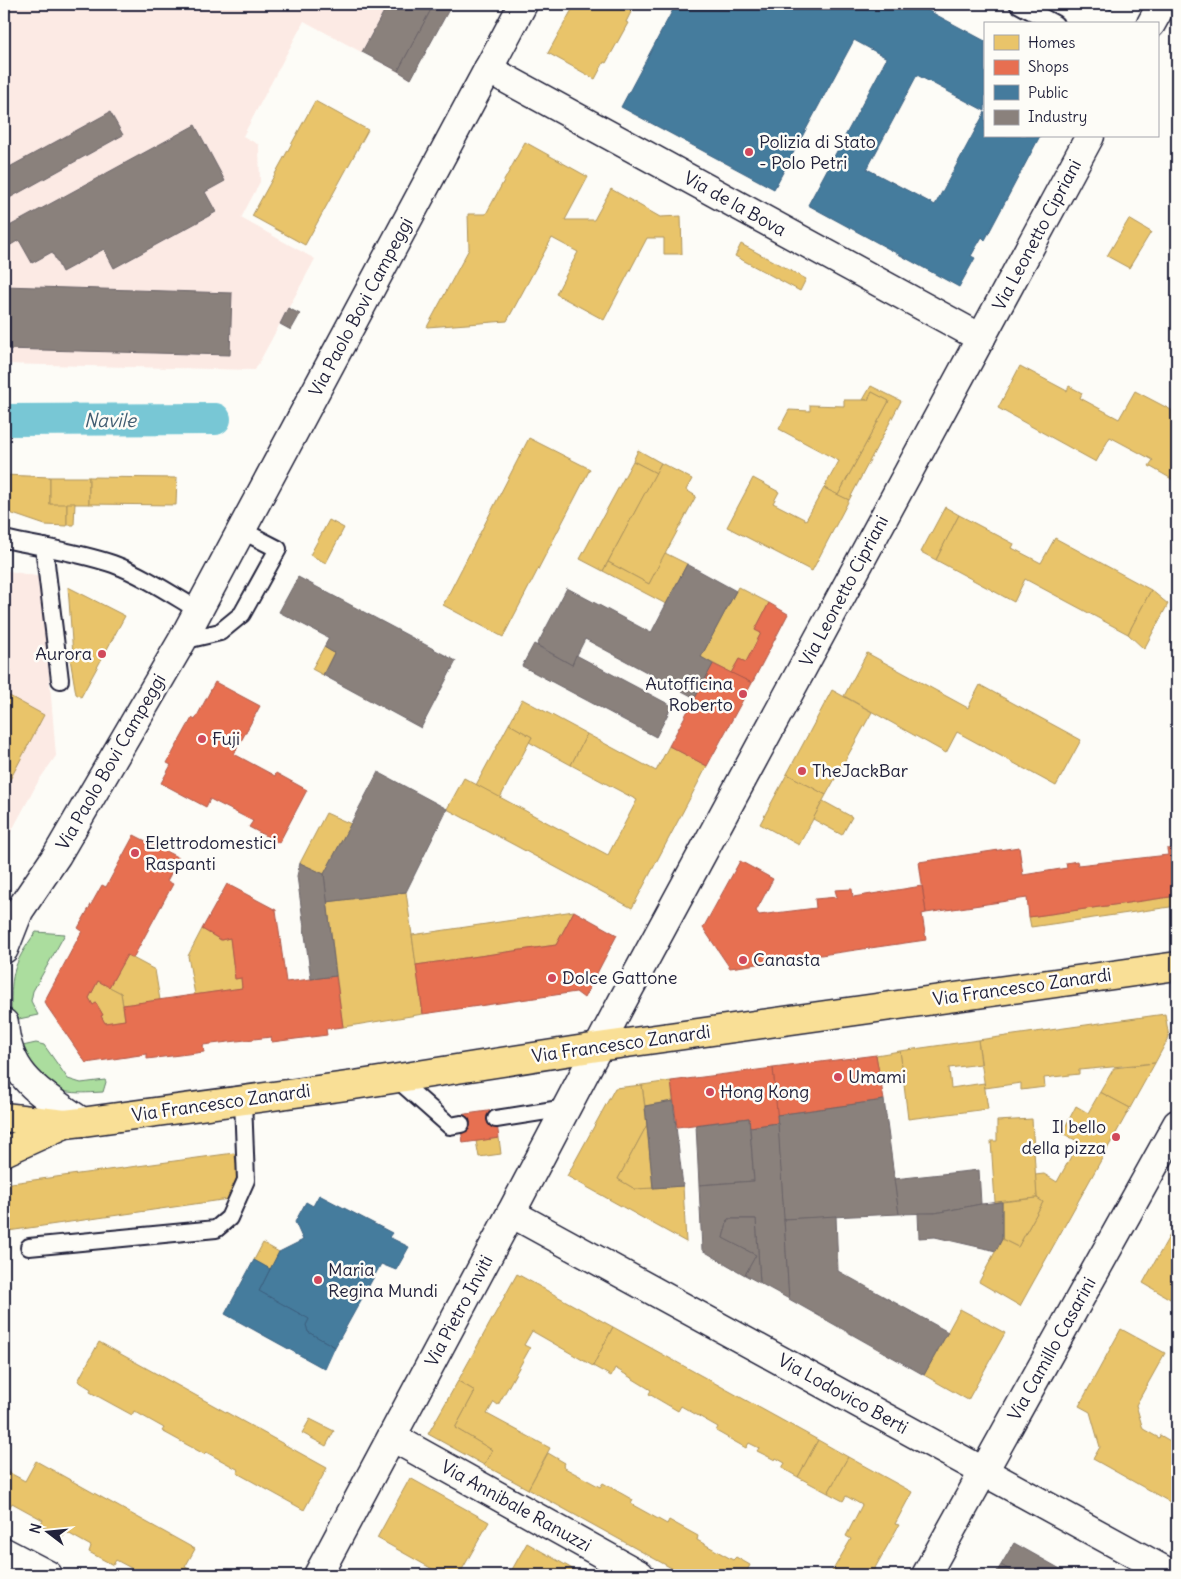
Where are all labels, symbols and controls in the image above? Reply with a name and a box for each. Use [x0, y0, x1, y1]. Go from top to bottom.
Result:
legend [984, 22, 1158, 138]
text: Homes [1028, 33, 1075, 52]
text: Shops [1028, 57, 1069, 76]
text: Public [1028, 83, 1069, 102]
text: Industry [1028, 107, 1087, 126]
place label: Polizia di Stato - Polo Petri [759, 130, 876, 174]
marker: Polizia di Stato - Polo Petri [743, 146, 755, 158]
street label: Via Leonetto Cipriani [987, 155, 1086, 314]
street label: Via de la Bova [680, 166, 791, 241]
street label: Via Paolo Bovi Campeggi [304, 213, 418, 400]
water label: Navile [84, 408, 138, 432]
street label: Via Leonetto Cipriani [794, 511, 893, 670]
place label: Aurora [35, 642, 92, 665]
marker: Aurora [96, 648, 108, 660]
street label: Via Paolo Bovi Campeggi [51, 669, 170, 854]
place label: Autofficina Roberto [645, 672, 733, 716]
marker: Autofficina Roberto [737, 688, 749, 700]
place label: Fuji [212, 727, 240, 750]
marker: Fuji [196, 733, 208, 745]
place label: TheJackBar [812, 759, 909, 782]
marker: TheJackBar [796, 765, 808, 777]
place label: Elettrodomestici Raspanti [145, 831, 276, 875]
marker: Elettrodomestici Raspanti [129, 847, 141, 859]
place label: Canasta [753, 948, 820, 971]
marker: Canasta [737, 954, 749, 966]
street label: Via Francesco Zanardi [931, 963, 1113, 1010]
place label: Dolce Gattone [562, 966, 677, 989]
marker: Dolce Gattone [546, 972, 558, 984]
street label: Via Francesco Zanardi [530, 1020, 712, 1067]
place label: Umami [848, 1065, 906, 1088]
marker: Umami [832, 1071, 844, 1083]
street label: Via Francesco Zanardi [130, 1079, 312, 1126]
place label: Hong Kong [720, 1080, 809, 1103]
marker: Hong Kong [704, 1086, 716, 1098]
place label: Il bello della pizza [1022, 1115, 1106, 1159]
marker: Il bello della pizza [1110, 1131, 1122, 1143]
street label: Via Pietro Inviti [420, 1251, 498, 1370]
place label: Maria Regina Mundi [328, 1258, 438, 1302]
street label: Via Camillo Casarini [1003, 1273, 1101, 1424]
marker: Maria Regina Mundi [312, 1274, 324, 1286]
street label: Via Lodovico Berti [774, 1348, 912, 1439]
street label: Via Annibale Ranuzzi [437, 1455, 595, 1556]
north arrow [22, 1506, 72, 1556]
text: N [26, 1521, 45, 1536]

